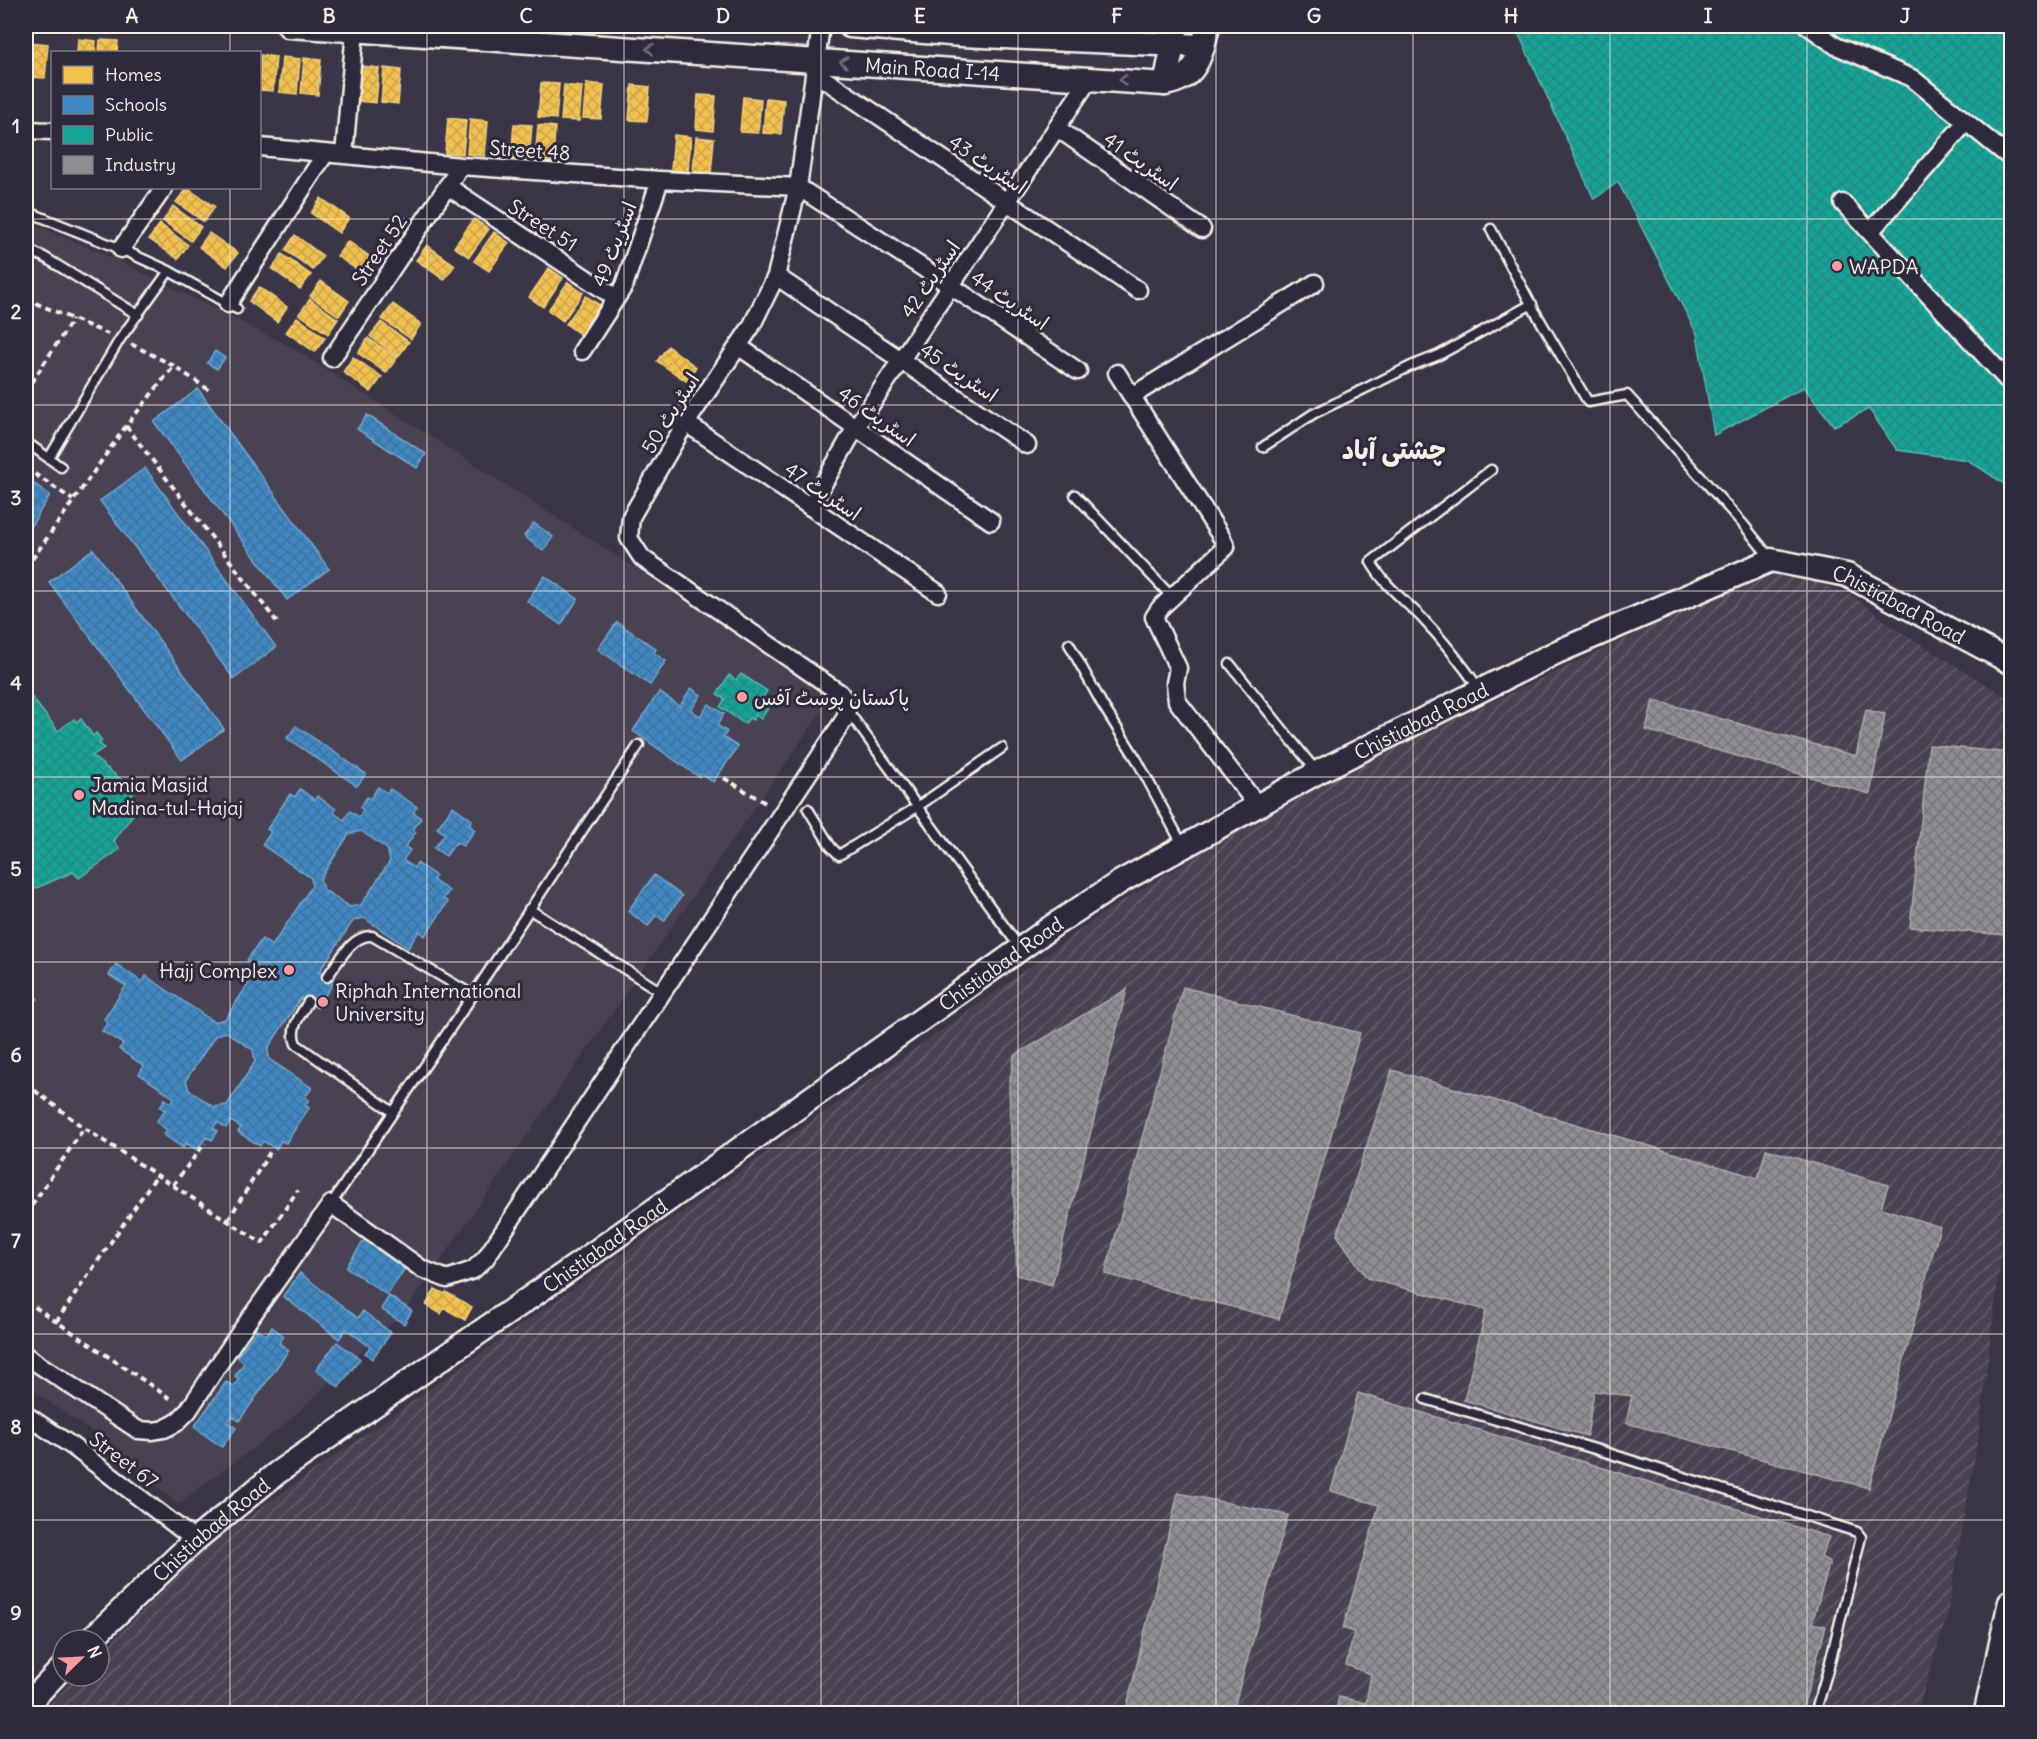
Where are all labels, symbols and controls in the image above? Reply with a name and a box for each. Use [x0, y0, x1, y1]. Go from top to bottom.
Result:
text: A [126, 3, 139, 28]
text: B [322, 3, 336, 28]
text: C [519, 3, 533, 28]
text: D [716, 3, 730, 28]
text: E [914, 3, 926, 28]
text: F [1111, 3, 1123, 28]
text: G [1307, 3, 1321, 28]
text: H [1504, 3, 1518, 28]
text: I [1704, 3, 1713, 28]
text: J [1900, 3, 1911, 28]
one-way arrow [645, 43, 654, 56]
legend [51, 51, 261, 189]
street label: Main Road I-14 [864, 52, 1001, 86]
one-way arrow [840, 56, 849, 69]
text: Homes [105, 63, 162, 86]
one-way arrow [1118, 74, 1127, 87]
text: Schools [105, 93, 167, 116]
text: 1 [12, 113, 20, 138]
text: Public [105, 123, 154, 146]
street label: اسٹریٹ 41 [1099, 126, 1183, 196]
street label: اسٹریٹ 43 [944, 129, 1032, 199]
street label: Street 48 [489, 135, 571, 165]
text: Industry [105, 153, 176, 176]
street label: Street 51 [504, 193, 582, 257]
street label: اسٹریٹ 49 [586, 198, 642, 290]
street label: Street 52 [346, 210, 412, 290]
street label: اسٹریٹ 42 [895, 235, 965, 323]
place label: WAPDA [1849, 254, 1919, 279]
marker: WAPDA [1830, 259, 1844, 273]
street label: اسٹریٹ 44 [966, 265, 1054, 335]
text: 2 [11, 299, 22, 324]
street label: اسٹریٹ 45 [915, 337, 1003, 407]
street label: اسٹریٹ 50 [635, 368, 705, 458]
street label: اسٹریٹ 46 [833, 380, 921, 452]
district label: چشتی آباد [1342, 433, 1446, 467]
street label: اسٹریٹ 47 [780, 456, 866, 526]
text: 3 [10, 485, 22, 510]
street label: Chistiabad Road [1831, 560, 1970, 649]
text: 4 [10, 670, 22, 695]
street label: Chistiabad Road [1350, 676, 1492, 765]
place label: پاکستان پوسٹ آفس [754, 685, 909, 711]
marker: پاکستان پوسٹ آفس [735, 690, 749, 704]
place label: Jamia Masjid Madina-tul-Hajaj [91, 772, 243, 820]
marker: Jamia Masjid Madina-tul-Hajaj [72, 788, 86, 802]
text: 5 [10, 856, 22, 881]
street label: Chistiabad Road [933, 910, 1067, 1016]
place label: Hajj Complex [159, 958, 277, 983]
marker: Hajj Complex [282, 963, 296, 977]
place label: Riphah International University [335, 978, 521, 1026]
marker: Riphah International University [316, 995, 330, 1009]
text: 6 [10, 1042, 22, 1067]
street label: Chistiabad Road [537, 1192, 672, 1298]
text: 7 [11, 1228, 21, 1253]
text: 8 [10, 1414, 22, 1439]
street label: Street 67 [85, 1426, 163, 1494]
street label: Chistiabad Road [147, 1472, 275, 1587]
text: 9 [10, 1600, 22, 1625]
north arrow [51, 1628, 111, 1688]
text: N [83, 1643, 106, 1661]

